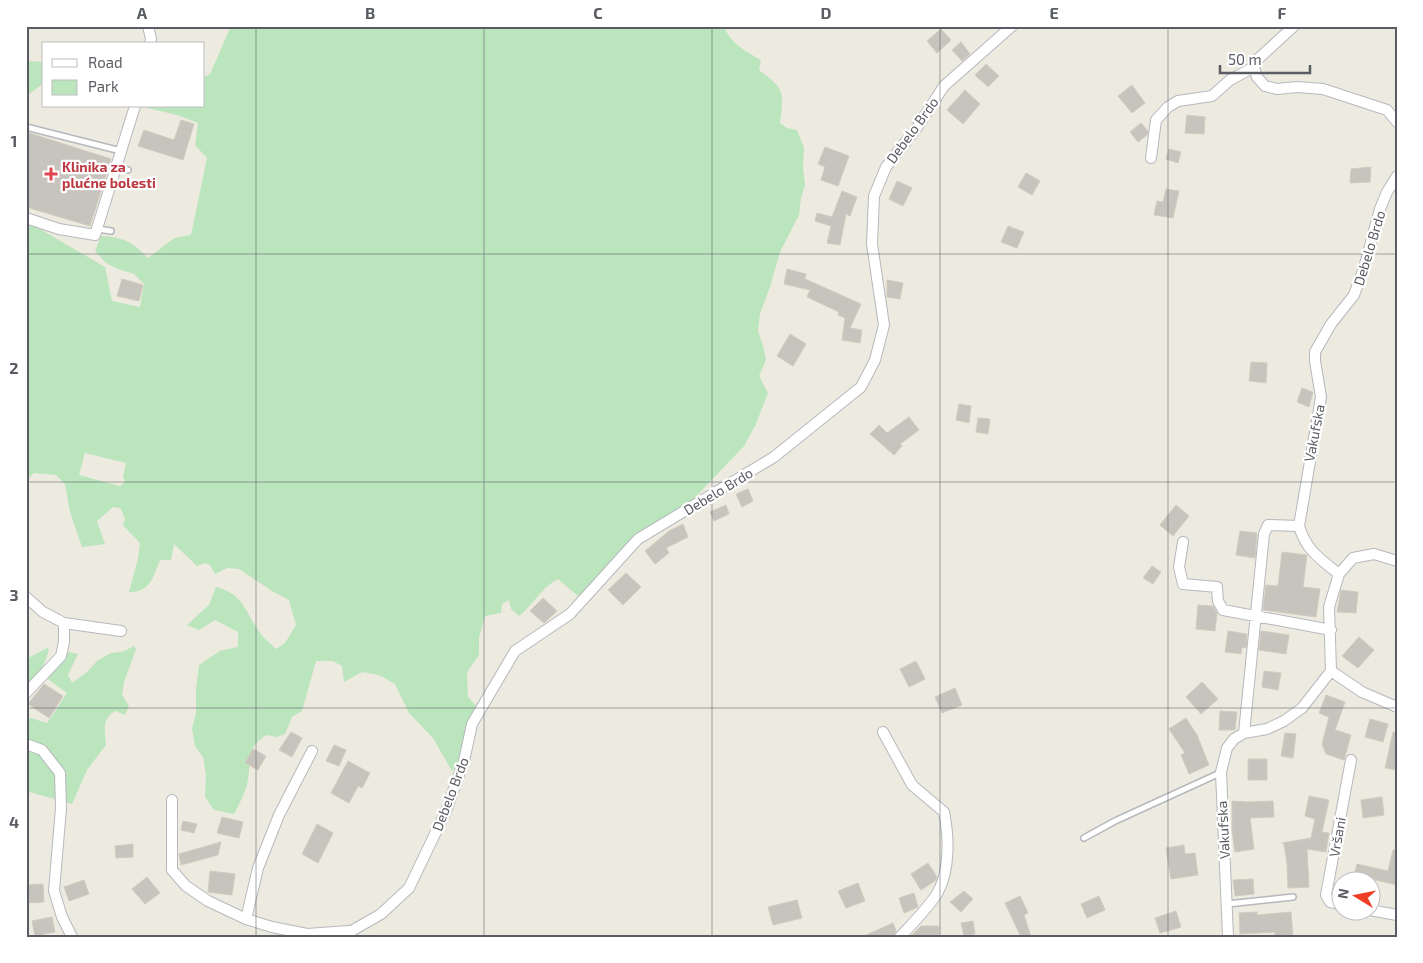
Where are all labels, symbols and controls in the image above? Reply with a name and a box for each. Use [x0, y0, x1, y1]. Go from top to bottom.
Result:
text: A [137, 3, 148, 22]
text: B [365, 3, 375, 22]
text: C [593, 3, 603, 22]
text: D [821, 3, 832, 22]
text: E [1049, 3, 1059, 22]
text: F [1278, 3, 1287, 22]
legend [42, 42, 205, 108]
scale bar [1220, 42, 1310, 74]
text: 50 m [1228, 50, 1262, 68]
text: Road [88, 53, 123, 71]
text: Park [88, 77, 119, 95]
street label: Debelo Brdo [882, 94, 942, 166]
text: 1 [11, 131, 17, 150]
place label: Klinika za plućne bolesti [62, 158, 156, 191]
marker: Klinika za plućne bolesti [44, 167, 58, 181]
street label: Debelo Brdo [1350, 208, 1388, 288]
text: 2 [9, 358, 19, 377]
street label: Vakufska [1300, 403, 1328, 463]
street label: Debelo Brdo [680, 464, 756, 518]
text: 3 [9, 585, 19, 604]
street label: Debelo Brdo [428, 755, 472, 833]
street label: Vakufska [1213, 801, 1233, 859]
text: 4 [9, 812, 19, 831]
street label: Vršani [1325, 816, 1349, 858]
north arrow [1330, 870, 1380, 920]
text: N [1333, 887, 1352, 900]

